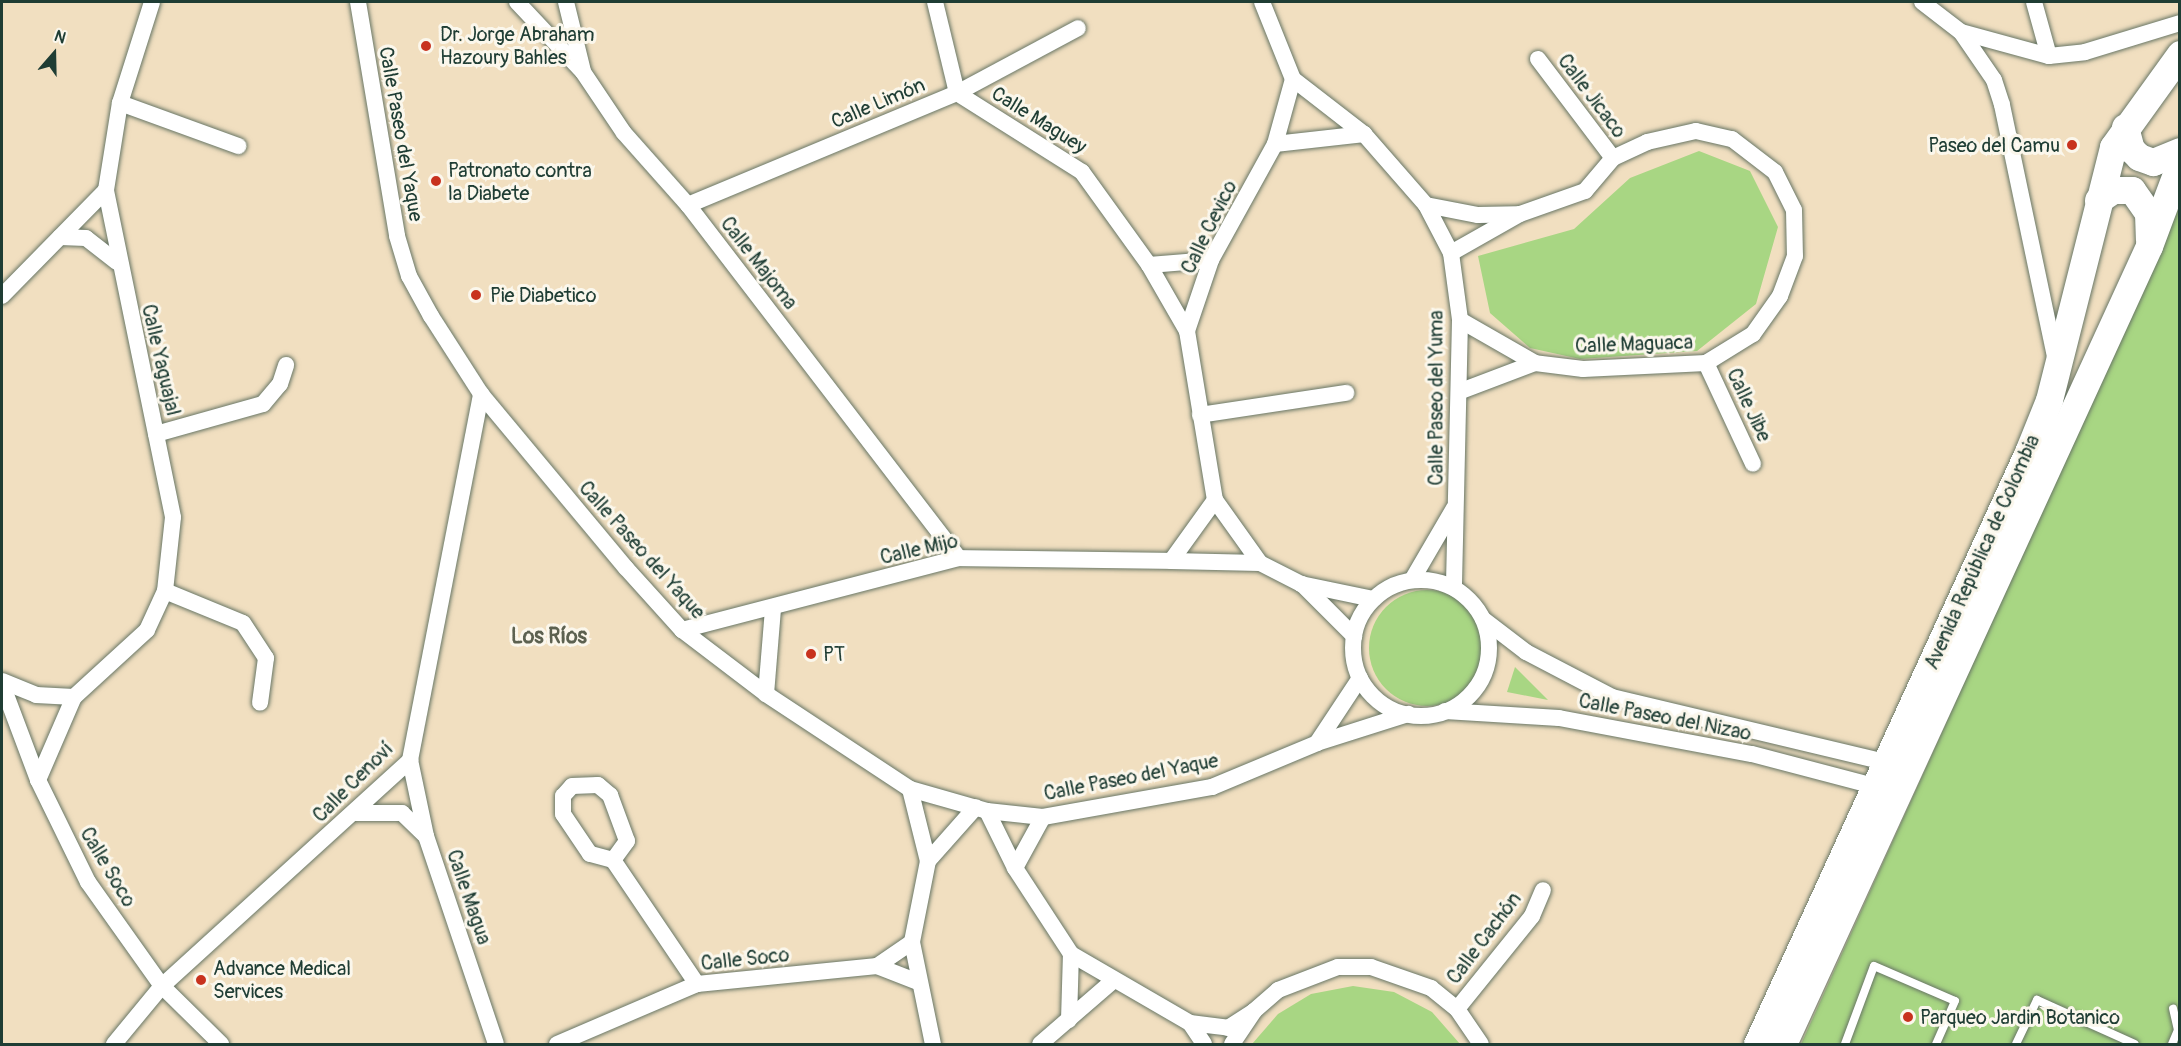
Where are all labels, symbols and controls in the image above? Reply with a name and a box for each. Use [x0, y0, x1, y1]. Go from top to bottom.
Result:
place label: Dr. Jorge Abraham Hazoury Bahles [440, 22, 595, 69]
north arrow [24, 24, 84, 84]
text: N [52, 26, 69, 48]
marker: Dr. Jorge Abraham Hazoury Bahles [417, 37, 435, 55]
street label: Calle Paseo del Yaque [374, 45, 428, 223]
street label: Calle Jicaco [1553, 49, 1631, 143]
street label: Calle Limón [827, 72, 929, 134]
street label: Calle Maguey [987, 81, 1091, 159]
place label: Paseo del Camu [1928, 133, 2060, 157]
marker: Paseo del Camu [2065, 138, 2079, 152]
place label: Patronato contra la Diabete [448, 158, 592, 205]
marker: Patronato contra la Diabete [429, 174, 443, 188]
street label: Calle Cevico [1176, 176, 1242, 278]
street label: Calle Majoma [715, 212, 803, 314]
place label: Pie Diabetico [490, 283, 596, 307]
marker: Pie Diabetico [467, 286, 485, 304]
street label: Calle Yaguajal [137, 302, 185, 418]
street label: Calle Paseo del Yuma [1424, 310, 1448, 486]
street label: Calle Maguaca [1575, 330, 1693, 358]
street label: Calle Jibe [1722, 365, 1776, 445]
street label: Avenida República de Colombia [1919, 431, 2045, 673]
street label: Calle Paseo del Yaque [574, 476, 710, 624]
street label: Calle Mijo [878, 528, 960, 570]
district label: Los Ríos [511, 624, 587, 650]
place label: PT [823, 642, 845, 666]
marker: PT [804, 647, 818, 661]
street label: Calle Paseo del Nizao [1577, 688, 1753, 746]
street label: Calle Cenoví [308, 737, 398, 827]
street label: Calle Paseo del Yaque [1042, 748, 1220, 806]
street label: Calle Soco [75, 823, 141, 911]
street label: Calle Magua [442, 847, 496, 947]
street label: Calle Cachón [1442, 887, 1526, 989]
street label: Calle Soco [700, 942, 790, 976]
place label: Advance Medical Services [213, 957, 351, 1004]
marker: Advance Medical Services [194, 973, 208, 987]
place label: Parqueo Jardin Botanico [1920, 1005, 2120, 1029]
marker: Parqueo Jardin Botanico [1901, 1010, 1915, 1024]

